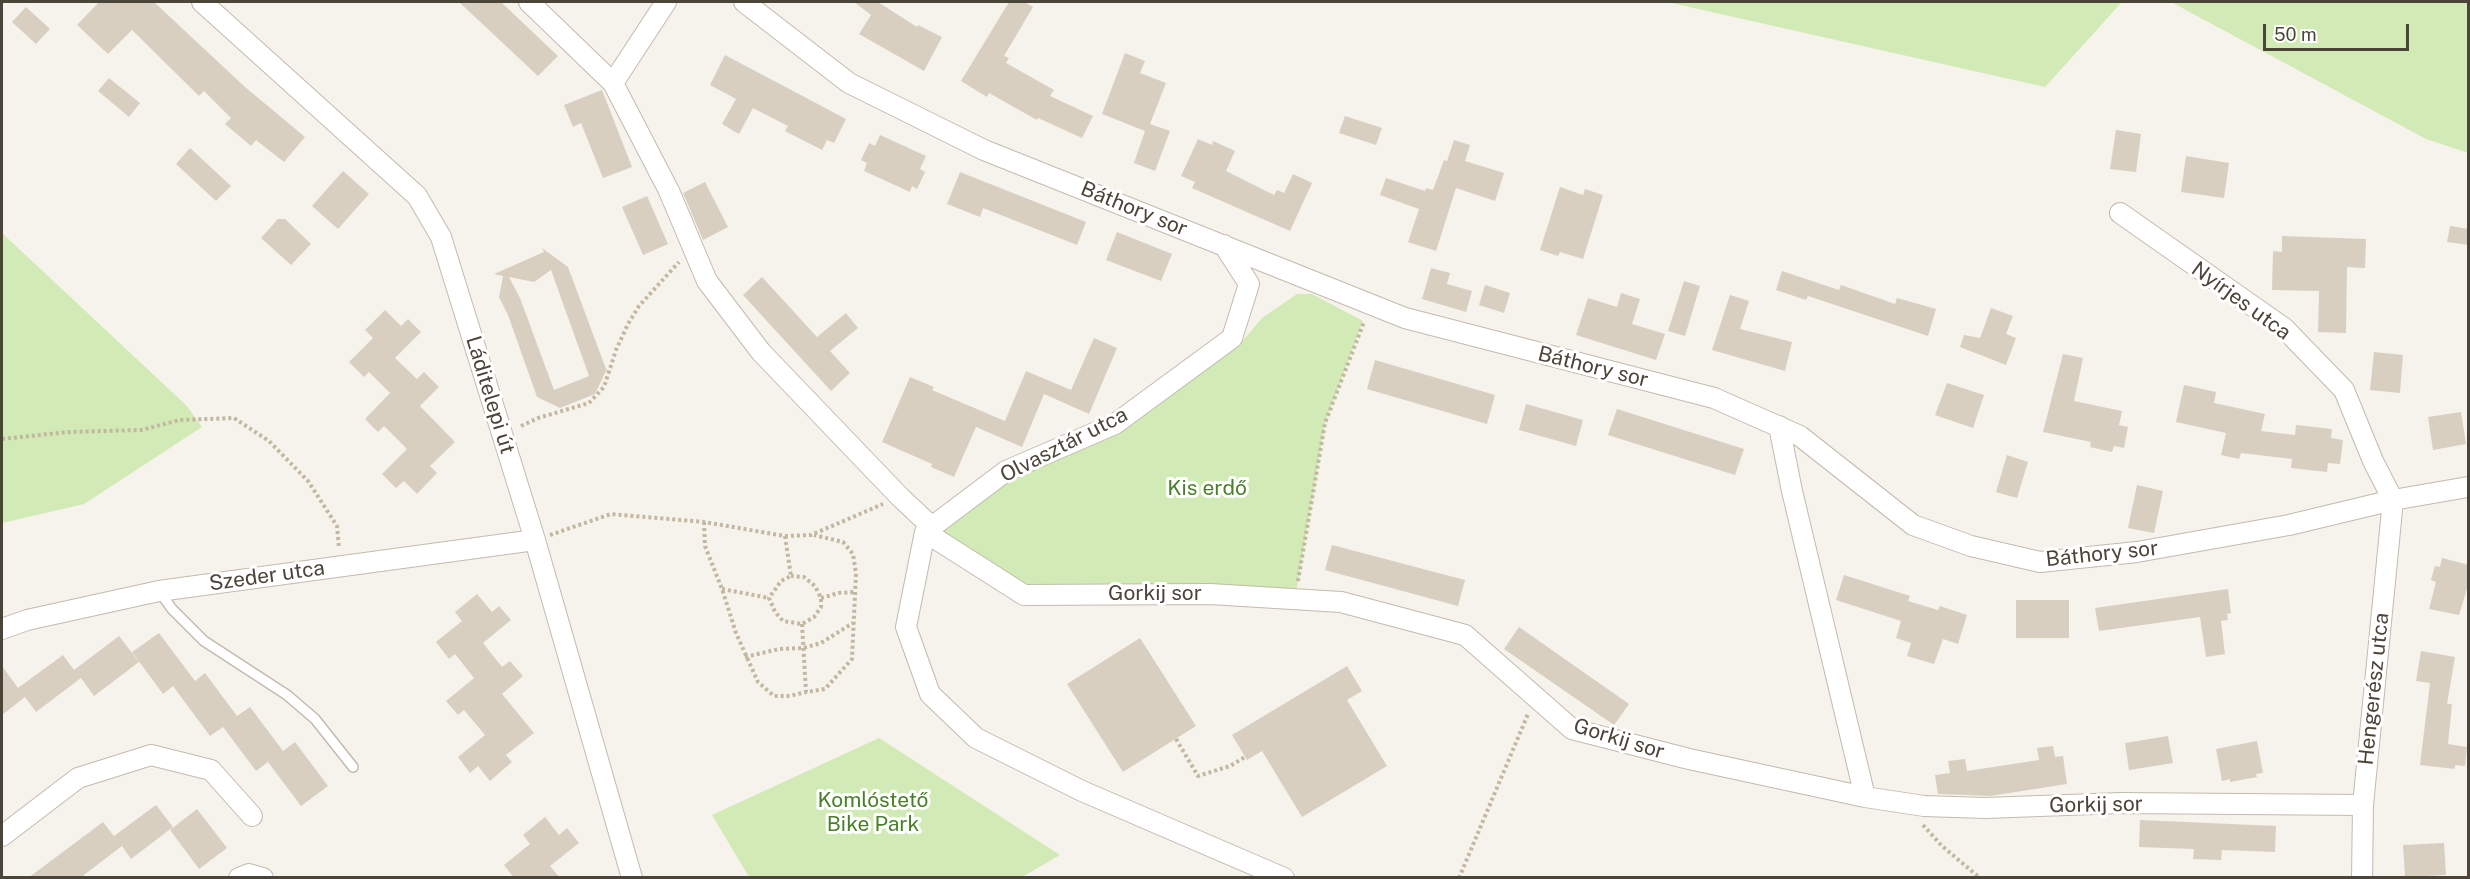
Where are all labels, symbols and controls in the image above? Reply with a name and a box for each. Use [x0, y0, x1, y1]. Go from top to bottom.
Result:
scale bar [2266, 12, 2412, 50]
text: 50 m [2274, 24, 2317, 45]
street label: Báthory sor [1077, 176, 1191, 242]
street label: Nyírjes utca [2186, 257, 2296, 345]
street label: Láditelepi út [460, 333, 520, 457]
street label: Báthory sor [1535, 341, 1651, 393]
street label: Olvasztár utca [996, 402, 1132, 488]
park label: Kis erdő [1167, 476, 1247, 502]
street label: Báthory sor [2045, 536, 2159, 572]
street label: Szeder utca [208, 555, 326, 597]
street label: Gorkij sor [1108, 581, 1202, 607]
street label: Hengerész utca [2353, 612, 2395, 766]
street label: Gorkij sor [1570, 713, 1668, 765]
park label: Komlóstető Bike Park [818, 788, 928, 838]
street label: Gorkij sor [2049, 792, 2143, 818]

